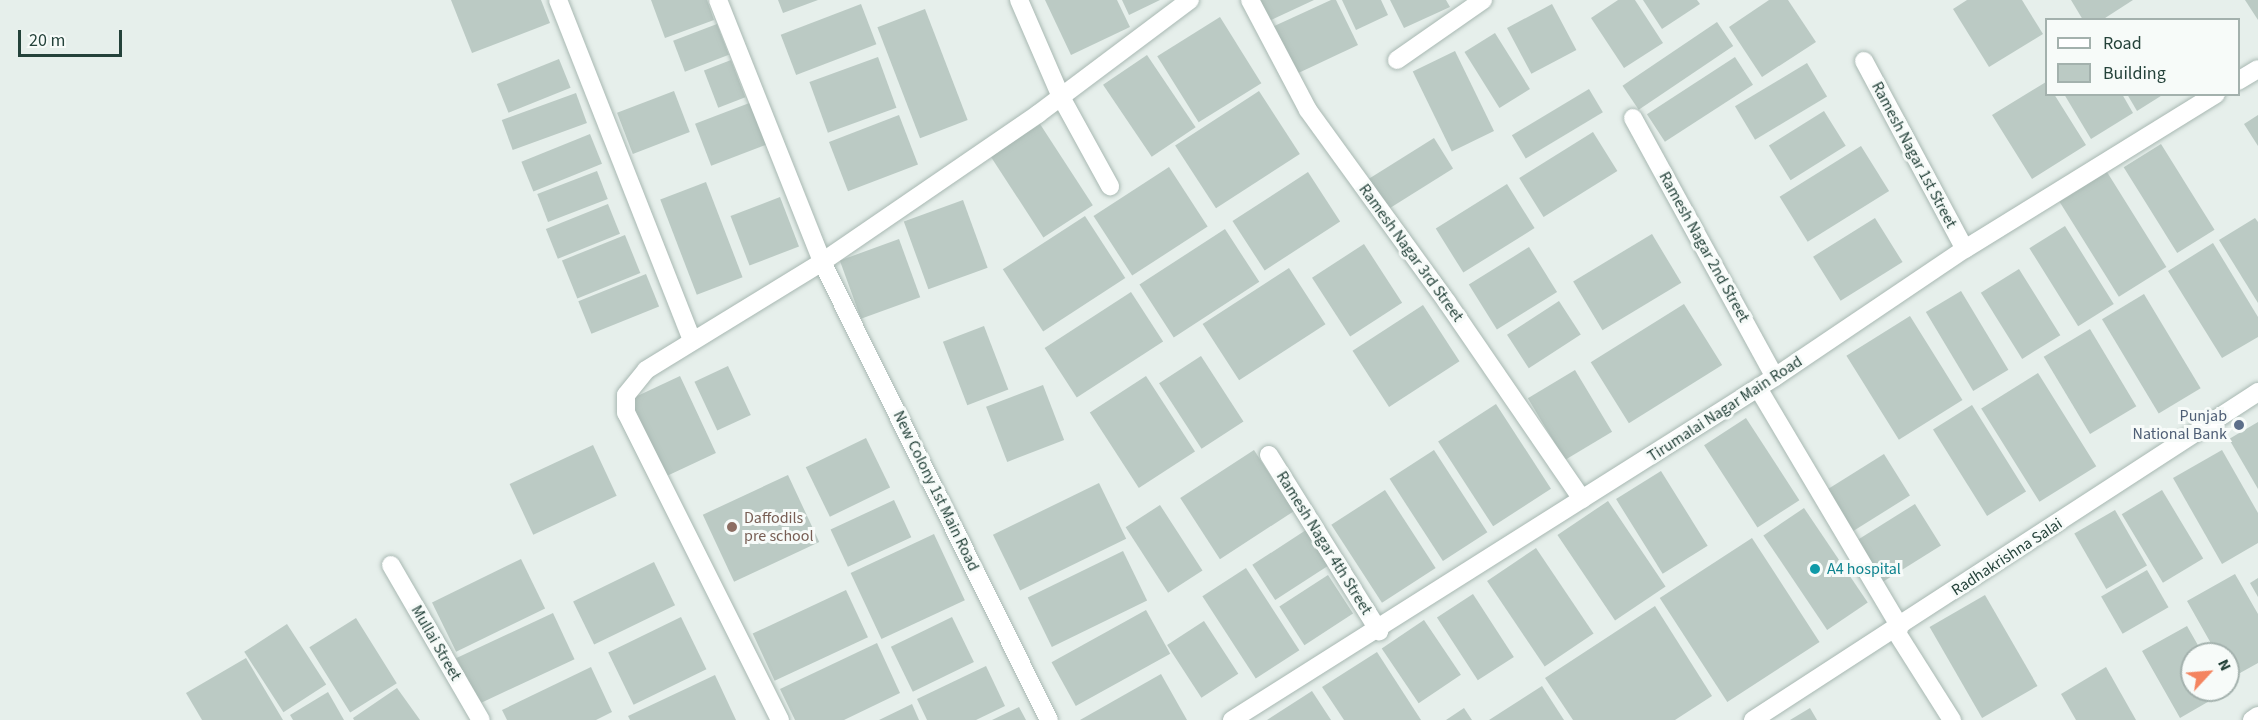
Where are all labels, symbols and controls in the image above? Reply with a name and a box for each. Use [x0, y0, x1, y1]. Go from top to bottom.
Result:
scale bar [21, 18, 124, 56]
legend [2045, 18, 2240, 96]
text: 20 m [29, 28, 65, 53]
text: Road [2103, 31, 2142, 56]
text: Building [2103, 61, 2166, 86]
street label: Ramesh Nagar 1st Street [1867, 79, 1961, 231]
street label: Ramesh Nagar 2nd Street [1655, 169, 1753, 325]
street label: Ramesh Nagar 3rd Street [1355, 180, 1467, 326]
street label: Tirumalai Nagar Main Road [1644, 352, 1806, 466]
place label: Punjab National Bank [2133, 406, 2227, 444]
street label: New Colony 1st Main Road [889, 408, 983, 574]
marker: Punjab National Bank [2232, 418, 2246, 432]
street label: Ramesh Nagar 4th Street [1272, 468, 1376, 618]
place label: Daffodils pre school [744, 508, 814, 546]
street label: Radhakrishna Salai [1948, 514, 2066, 600]
marker: Daffodils pre school [725, 520, 739, 534]
place label: A4 hospital [1827, 559, 1901, 579]
marker: A4 hospital [1808, 562, 1822, 576]
street label: Mullai Street [407, 602, 465, 684]
north arrow [2180, 642, 2240, 702]
text: N [2212, 655, 2237, 675]

